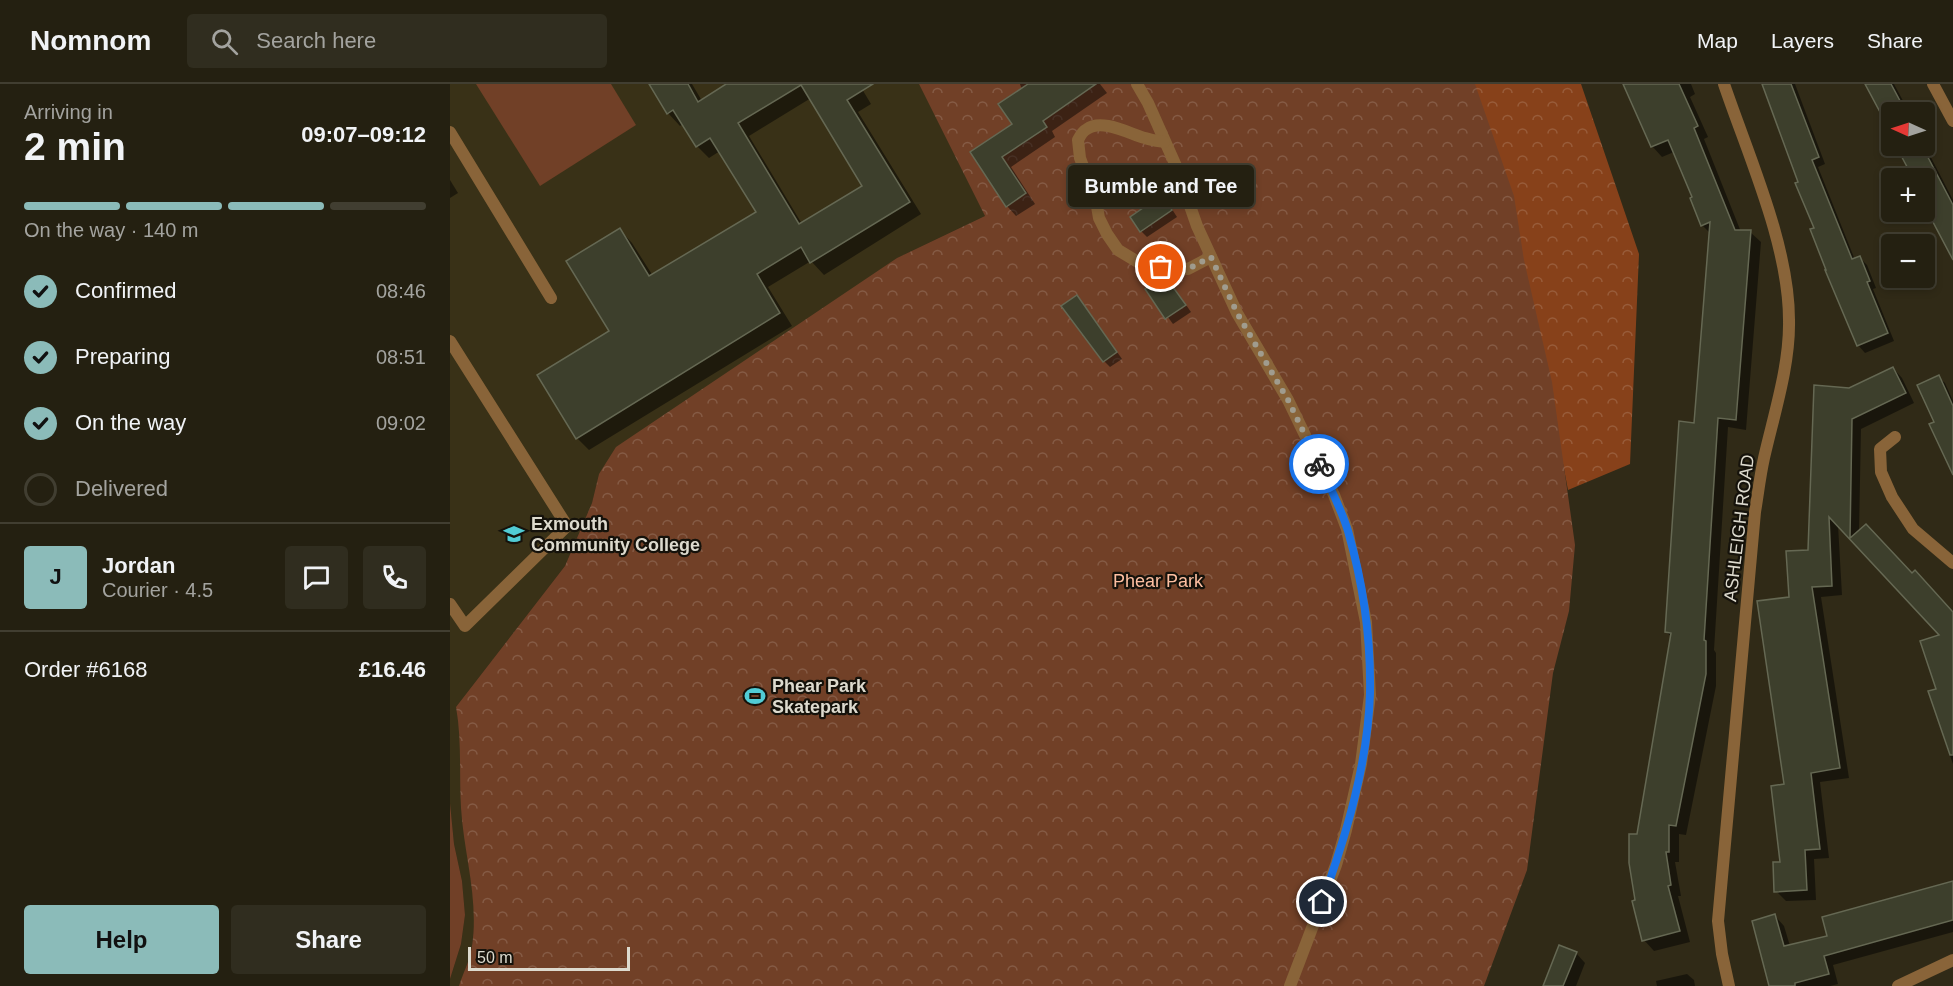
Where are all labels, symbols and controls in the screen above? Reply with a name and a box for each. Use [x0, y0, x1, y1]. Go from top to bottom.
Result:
search box [187, 14, 607, 68]
text: Nomnom [30, 25, 151, 56]
icon: search [208, 25, 241, 58]
text: Search here [256, 28, 376, 53]
text: Map [1697, 29, 1738, 52]
text: Layers [1771, 29, 1834, 52]
text: Share [1867, 29, 1923, 52]
text: Arriving in [24, 101, 113, 123]
north arrow [1881, 102, 1935, 156]
map controls [1881, 102, 1935, 288]
text: 09:07–09:12 [301, 122, 426, 147]
text: 2 min [24, 125, 126, 168]
callout: Bumble and Tee [1068, 165, 1254, 207]
button: + [1881, 168, 1935, 222]
text: Bumble and Tee [1085, 175, 1238, 197]
text: On the way · 140 m [24, 219, 199, 241]
button: − [1881, 234, 1935, 288]
pin [1135, 241, 1186, 292]
icon: bag [1144, 250, 1177, 283]
icon: check [24, 275, 57, 308]
text: Confirmed [75, 278, 176, 303]
text: 08:46 [376, 280, 426, 302]
icon: check [24, 341, 57, 374]
text: Preparing [75, 344, 170, 369]
text: 08:51 [376, 346, 426, 368]
icon: check [24, 407, 57, 440]
text: On the way [75, 410, 186, 435]
text: 09:02 [376, 412, 426, 434]
courier [1289, 434, 1349, 494]
icon: bike [1303, 448, 1336, 481]
street label: ASHLEIGH ROAD [1720, 453, 1758, 603]
text: Delivered [75, 476, 168, 501]
place label: Exmouth Community College [531, 514, 700, 555]
school or university icon: Exmouth Community College [502, 522, 526, 546]
button: chat [285, 546, 348, 609]
button: phone [363, 546, 426, 609]
text: Jordan [102, 553, 175, 578]
text: J [49, 564, 62, 589]
park label: Phear Park [1113, 571, 1204, 591]
text: Courier · 4.5 [102, 579, 213, 601]
text: Order #6168 [24, 657, 148, 682]
text: £16.46 [359, 657, 426, 682]
place label: Phear Park Skatepark [772, 676, 867, 717]
sports icon: Phear Park Skatepark [743, 684, 767, 708]
pin [1296, 876, 1347, 927]
icon: home [1305, 885, 1338, 918]
button: Help [24, 905, 219, 974]
button: Share [231, 905, 426, 974]
scale bar [468, 944, 630, 972]
text: 50 m [477, 949, 513, 966]

